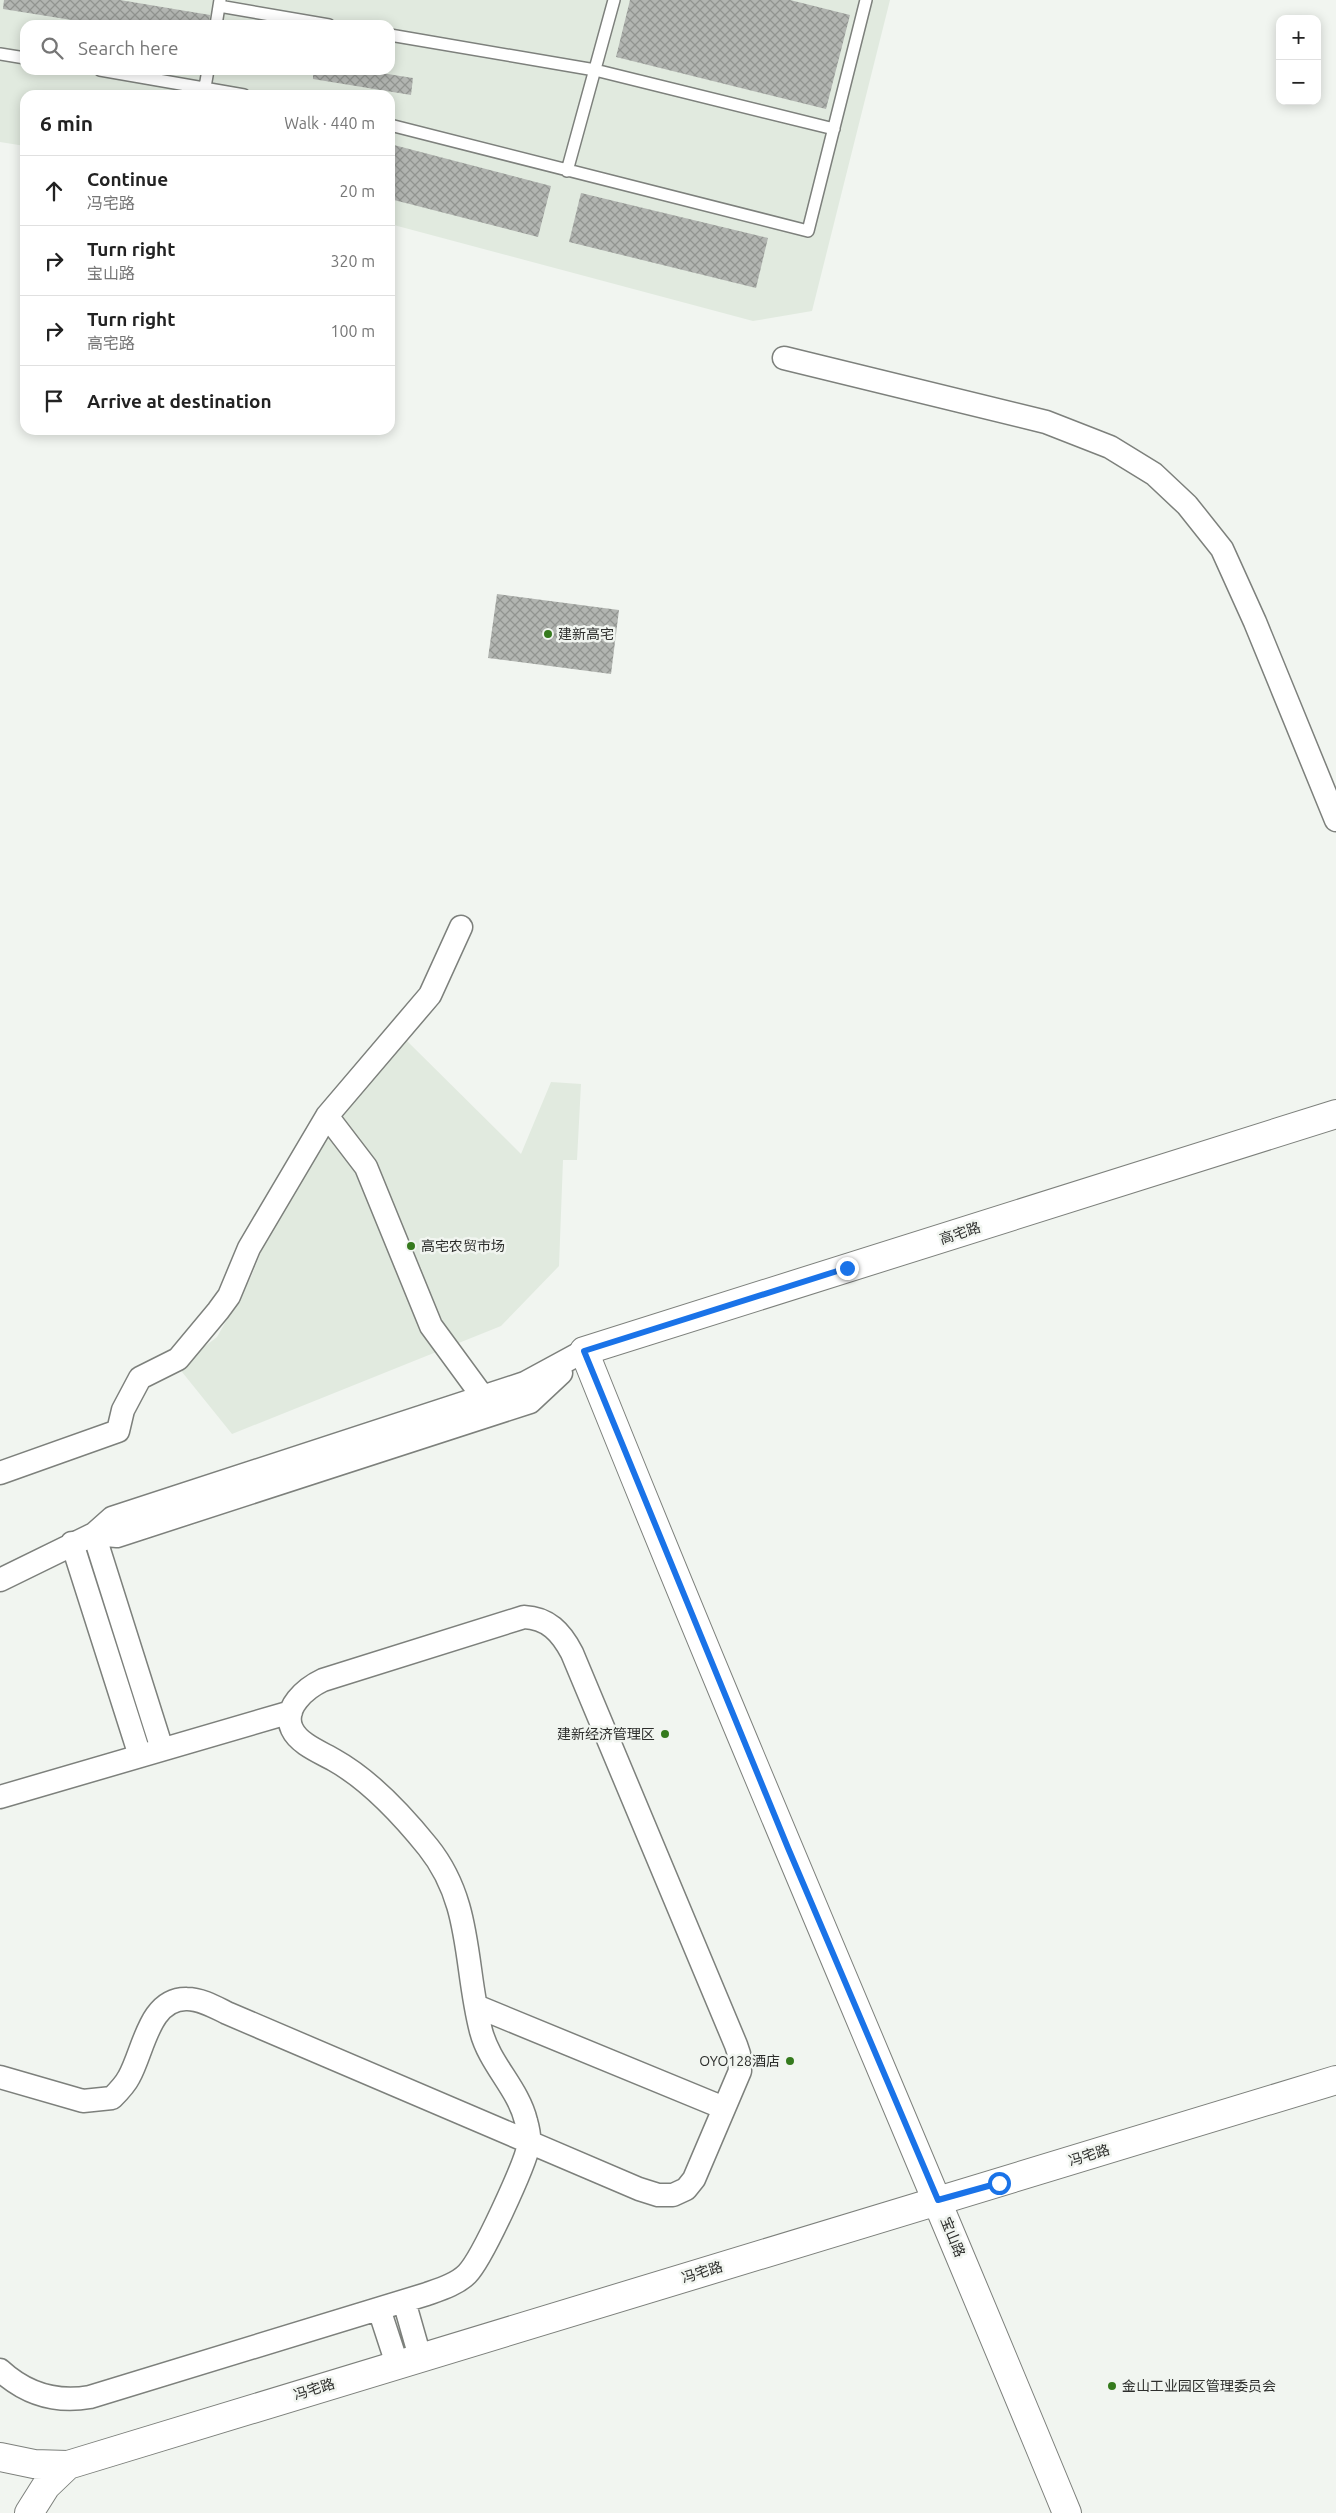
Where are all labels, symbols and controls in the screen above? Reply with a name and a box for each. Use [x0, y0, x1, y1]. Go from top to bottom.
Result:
map controls [1276, 15, 1321, 105]
button: + [1276, 15, 1321, 60]
search box [20, 20, 395, 75]
icon: search [38, 34, 66, 62]
text: Search here [78, 37, 178, 59]
button: − [1276, 60, 1321, 105]
text: 6 min [40, 111, 93, 135]
text: Walk · 440 m [284, 114, 375, 132]
text: Continue [87, 168, 168, 190]
icon: ahead [40, 177, 68, 205]
text: 20 m [339, 182, 375, 200]
text: 冯宅路 [87, 194, 135, 212]
text: Turn right [87, 238, 175, 260]
icon: right [40, 247, 68, 275]
text: 320 m [330, 252, 375, 270]
text: 宝山路 [87, 264, 135, 282]
text: Turn right [87, 308, 175, 330]
icon: right [40, 317, 68, 345]
text: 100 m [330, 322, 375, 340]
text: 高宅路 [87, 334, 135, 352]
icon: arrive [40, 387, 68, 415]
text: Arrive at destination [87, 390, 272, 412]
place label: 建新高宅 [558, 626, 614, 642]
marker: 建新高宅 [542, 628, 554, 640]
street label: 高宅路 [938, 1219, 982, 1247]
place label: 高宅农贸市场 [421, 1238, 505, 1254]
marker: 高宅农贸市场 [405, 1240, 417, 1252]
route end [836, 1257, 859, 1280]
place label: 建新经济管理区 [557, 1726, 655, 1742]
marker: 建新经济管理区 [659, 1728, 671, 1740]
place label: OYO128酒店 [699, 2053, 780, 2069]
marker: OYO128酒店 [784, 2055, 796, 2067]
street label: 冯宅路 [1067, 2141, 1111, 2169]
route start [988, 2172, 1011, 2195]
street label: 宝山路 [938, 2215, 968, 2259]
street label: 冯宅路 [680, 2258, 724, 2286]
street label: 冯宅路 [292, 2375, 336, 2403]
place label: 金山工业园区管理委员会 [1122, 2378, 1276, 2394]
marker: 金山工业园区管理委员会 [1106, 2380, 1118, 2392]

